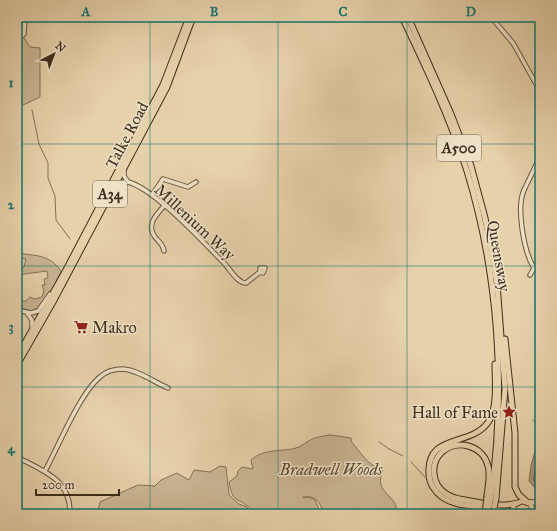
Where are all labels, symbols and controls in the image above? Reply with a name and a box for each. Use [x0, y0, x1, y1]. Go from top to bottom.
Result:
text: A [81, 4, 91, 20]
text: B [210, 4, 219, 20]
text: C [339, 4, 348, 20]
text: D [466, 4, 476, 20]
north arrow [34, 34, 74, 74]
text: N [53, 39, 69, 55]
text: 1 [8, 75, 14, 91]
street label: Talke Road [102, 98, 152, 172]
road number: A500 [437, 135, 481, 161]
street label: Millenium Way [151, 180, 240, 264]
road number: A34 [93, 181, 127, 207]
text: 2 [8, 197, 15, 213]
street label: Queensway [483, 219, 515, 294]
place label: Makro [92, 318, 137, 337]
text: 3 [8, 319, 14, 335]
supermarket icon: Makro [73, 319, 89, 335]
place label: Hall of Fame [411, 403, 498, 422]
place icon: Hall of Fame [501, 404, 517, 420]
text: 4 [7, 441, 15, 457]
park label: Bradwell Woods [279, 460, 383, 479]
scale bar [36, 471, 119, 497]
text: 200 m [42, 478, 75, 492]

